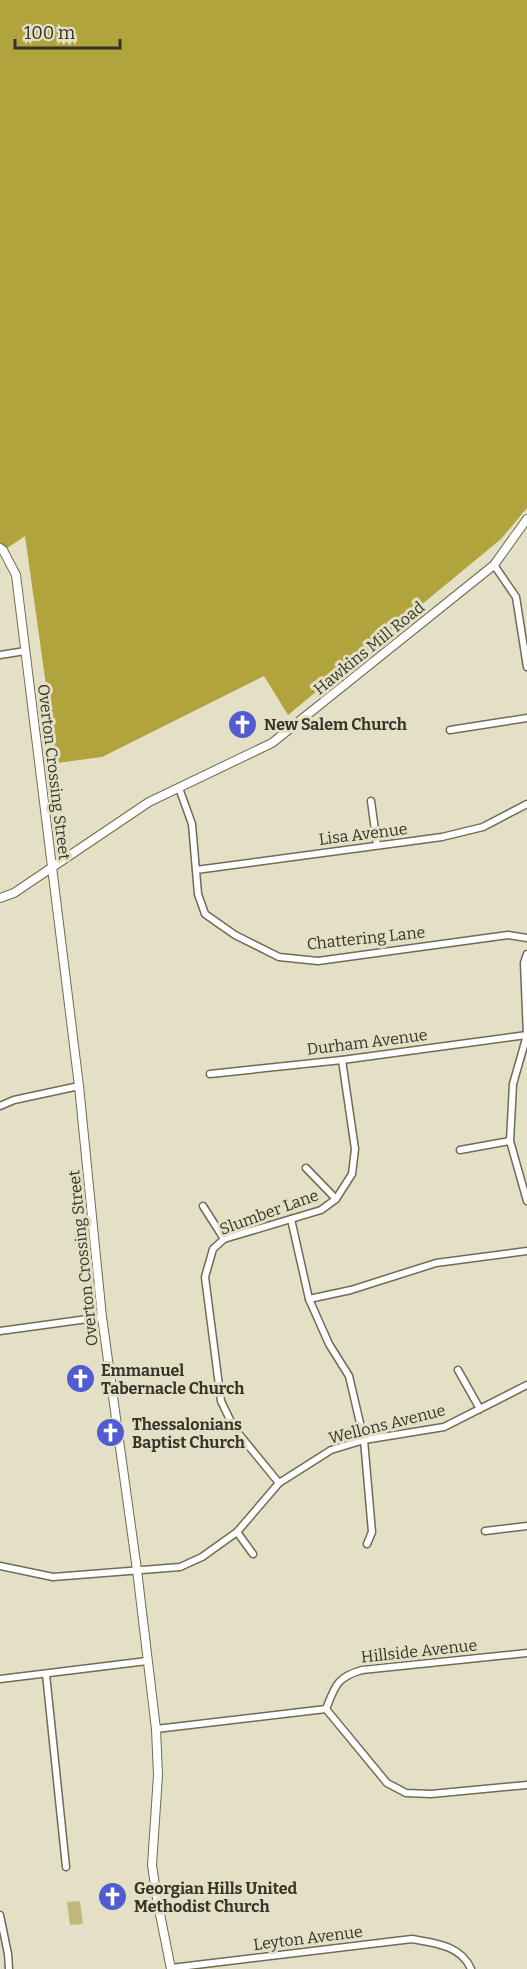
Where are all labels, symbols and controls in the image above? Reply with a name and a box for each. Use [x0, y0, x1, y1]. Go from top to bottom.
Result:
scale bar [15, 12, 120, 50]
text: 100 m [24, 22, 75, 44]
street label: Hawkins Mill Road [310, 597, 429, 699]
street label: Overton Crossing Street [34, 683, 74, 861]
church icon: New Salem Church [227, 708, 259, 740]
place label: New Salem Church [264, 715, 407, 734]
street label: Lisa Avenue [318, 819, 408, 849]
street label: Chattering Lane [306, 922, 426, 954]
street label: Durham Avenue [306, 1025, 428, 1059]
street label: Overton Crossing Street [64, 1169, 102, 1347]
street label: Slumber Lane [217, 1185, 321, 1239]
place label: Emmanuel Tabernacle Church [101, 1361, 244, 1398]
church icon: Emmanuel Tabernacle Church [64, 1363, 96, 1395]
street label: Wellons Avenue [327, 1400, 447, 1448]
place label: Thessalonians Baptist Church [132, 1415, 245, 1452]
church icon: Thessalonians Baptist Church [95, 1417, 127, 1449]
street label: Hillside Avenue [360, 1635, 478, 1667]
place label: Georgian Hills United Methodist Church [134, 1879, 297, 1916]
church icon: Georgian Hills United Methodist Church [97, 1881, 129, 1913]
street label: Leyton Avenue [252, 1922, 364, 1954]

